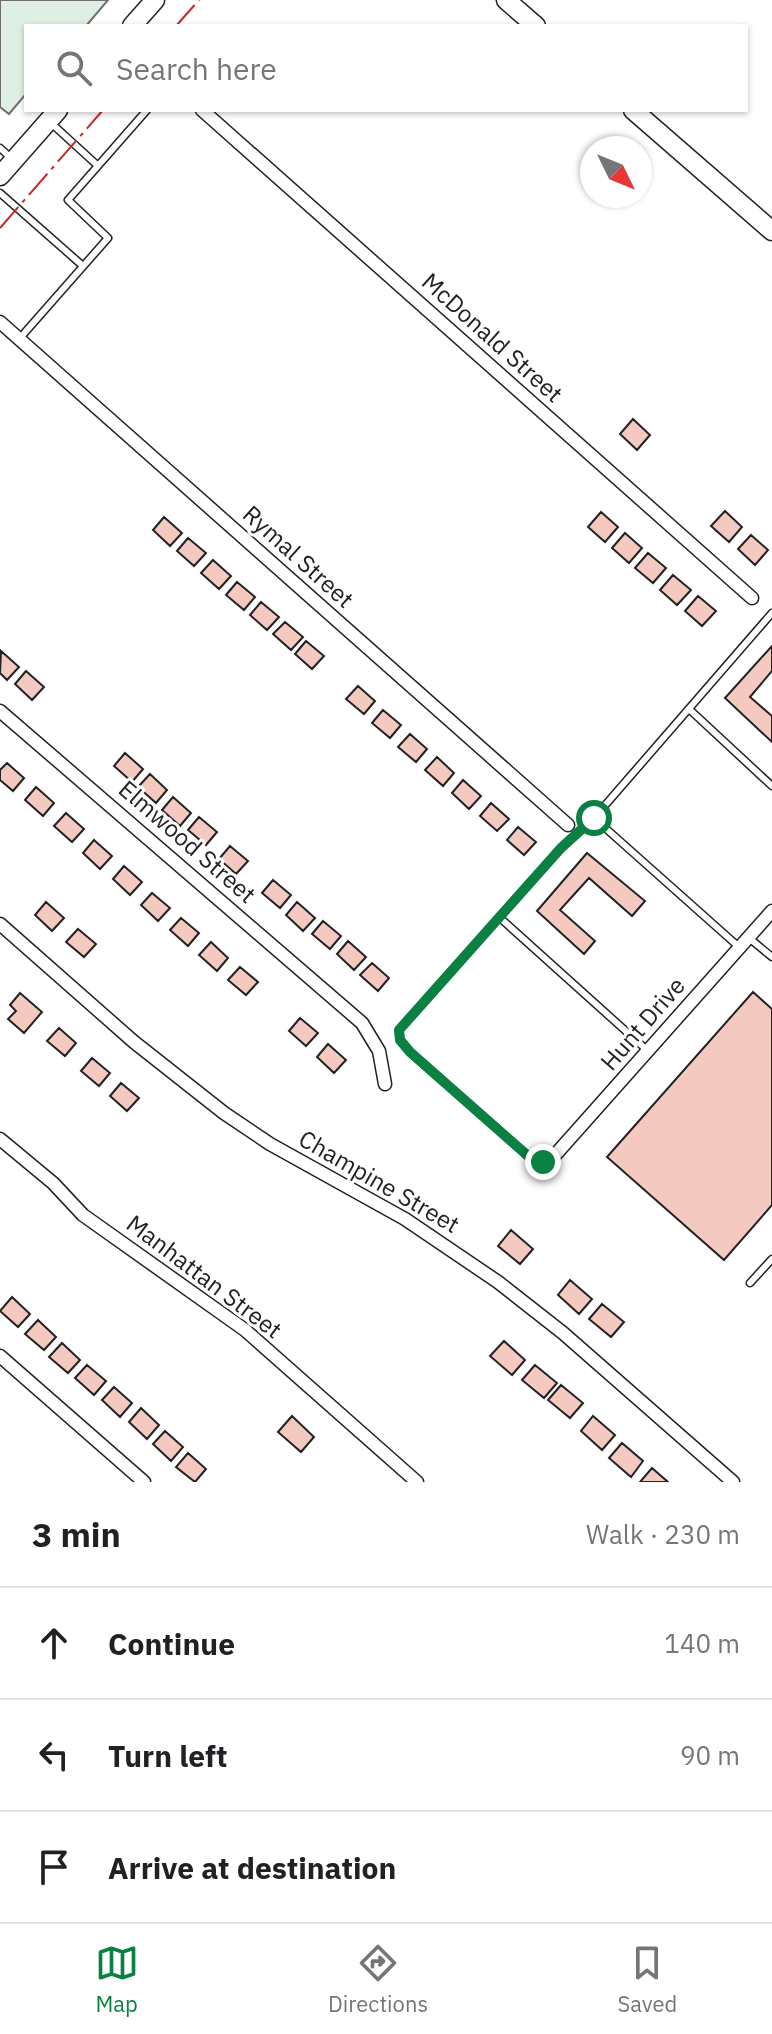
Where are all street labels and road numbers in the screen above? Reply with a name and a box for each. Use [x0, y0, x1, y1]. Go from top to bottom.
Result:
street label: McDonald Street [415, 265, 570, 409]
street label: Rymal Street [236, 498, 361, 615]
street label: Elmwood Street [112, 773, 263, 910]
street label: Hunt Drive [593, 970, 692, 1077]
street label: Champine Street [293, 1122, 466, 1240]
street label: Manhattan Street [120, 1207, 289, 1345]

